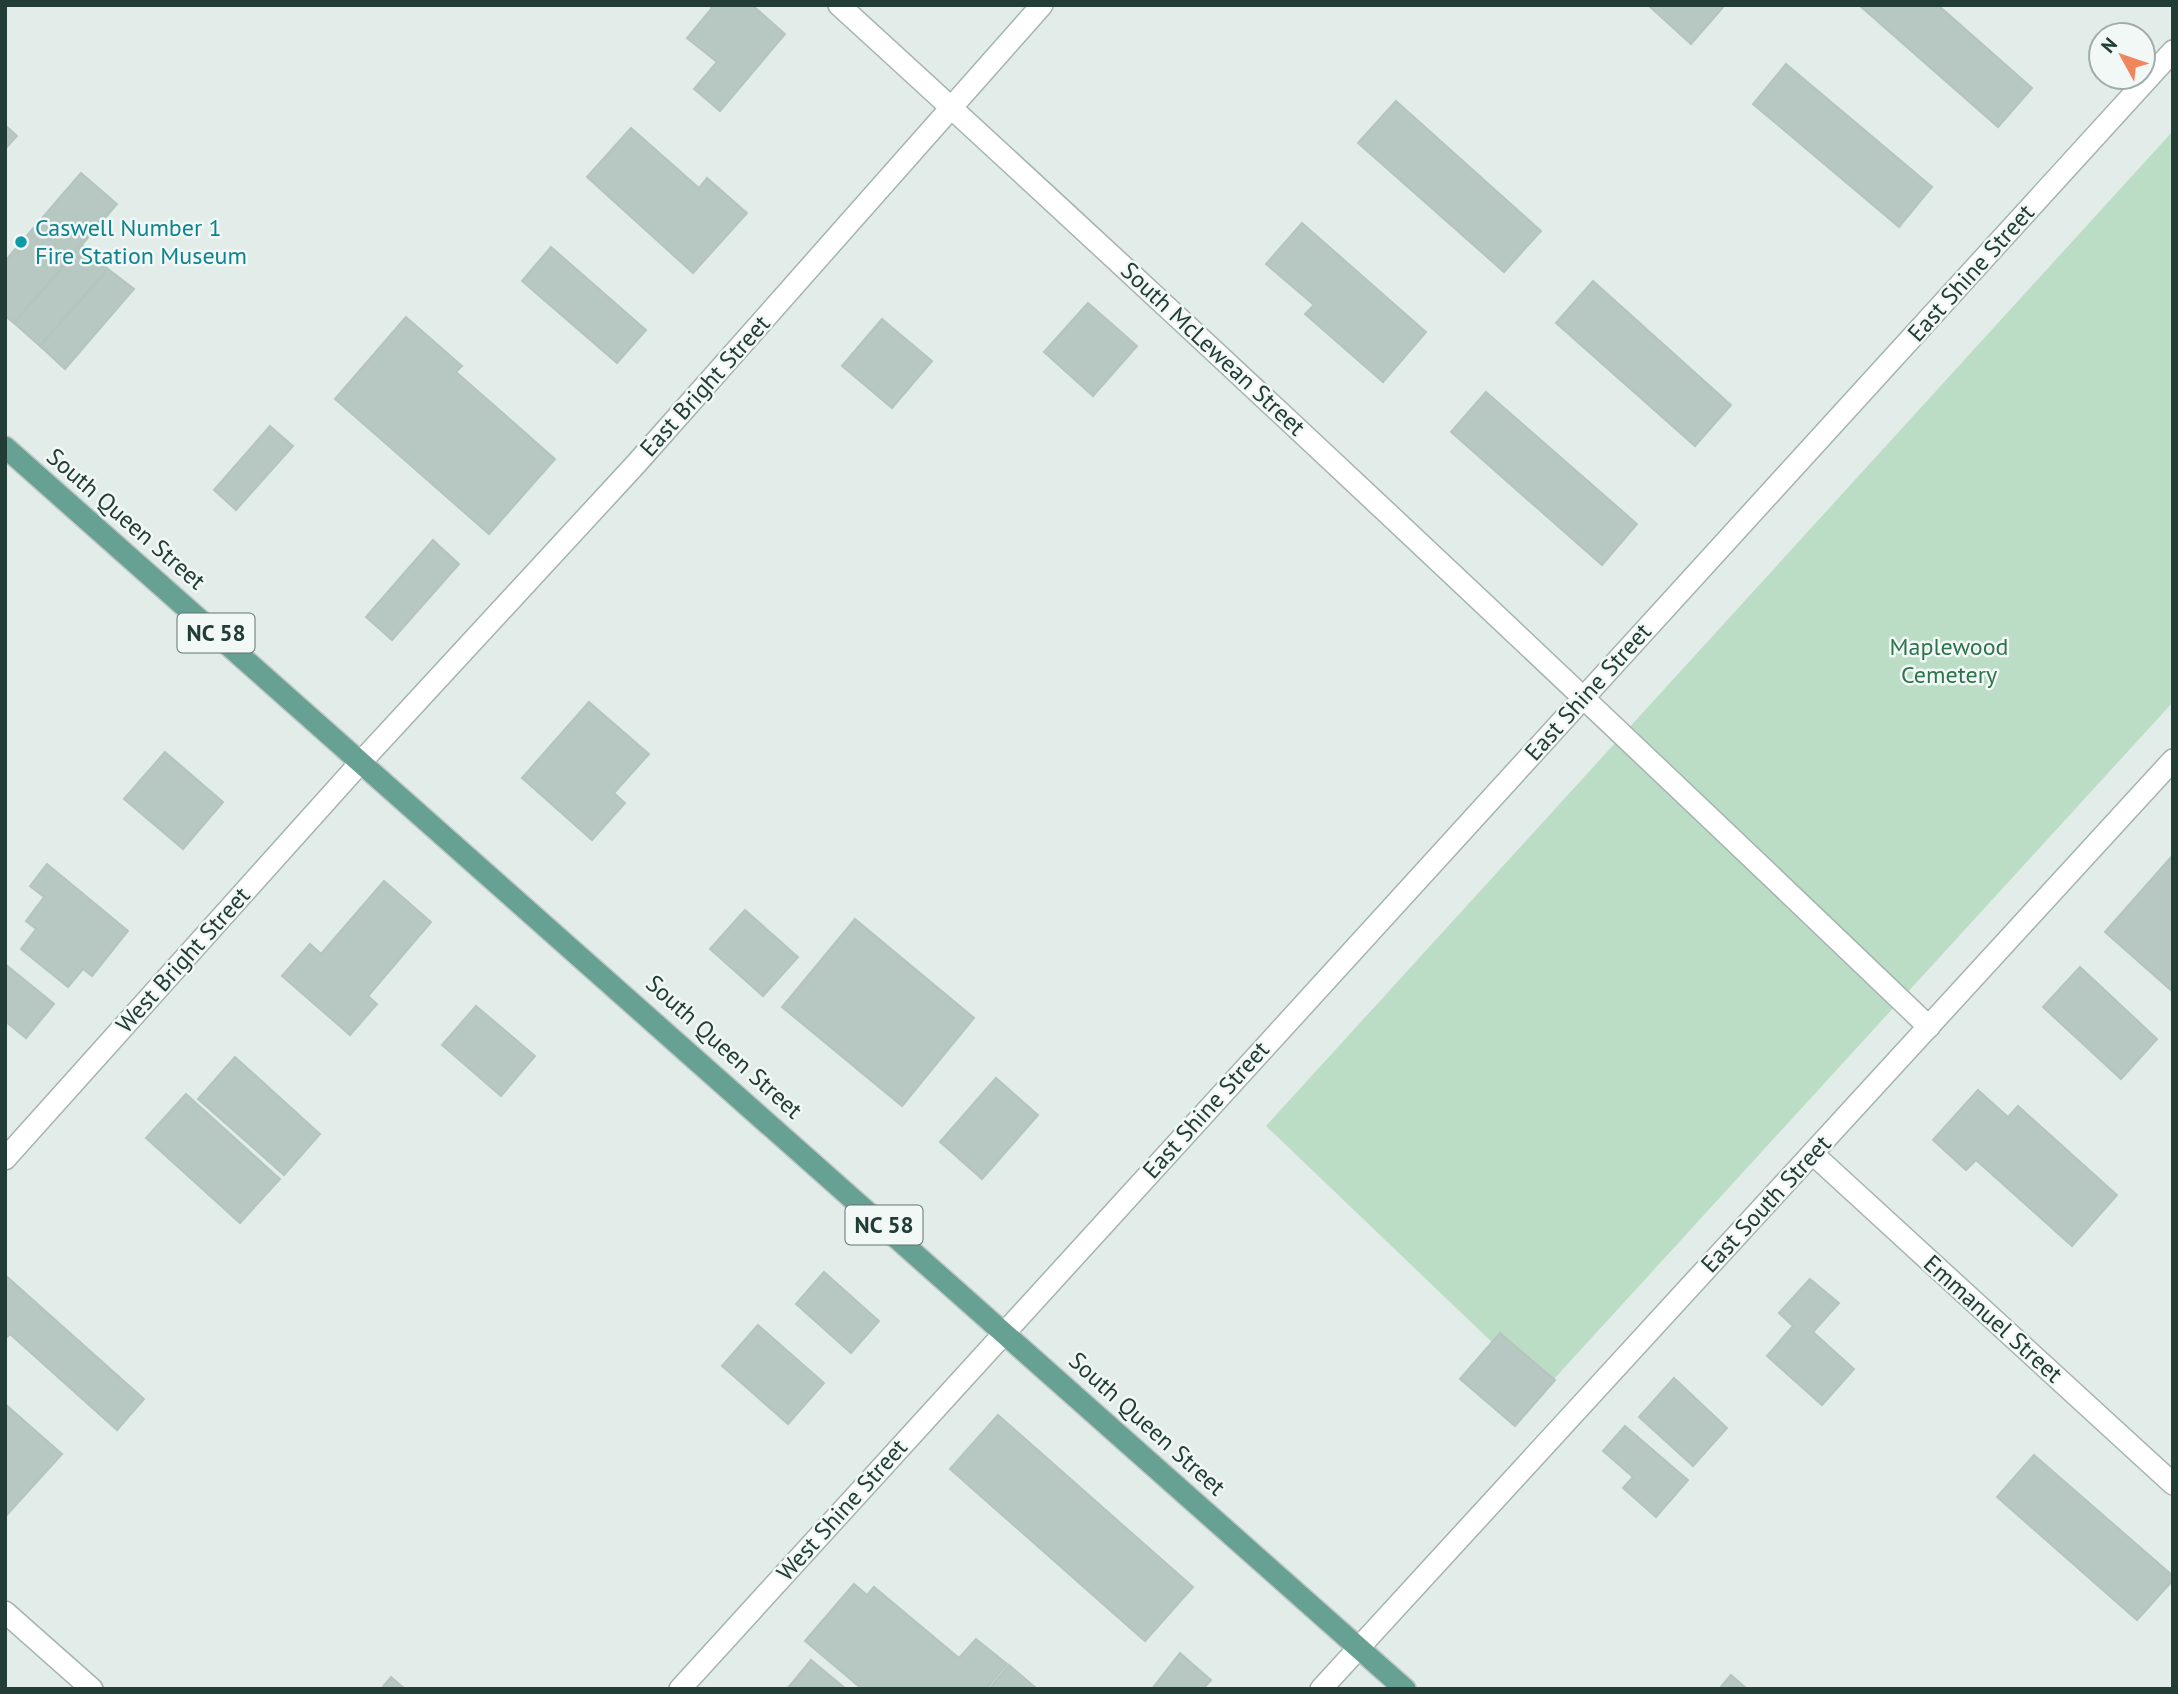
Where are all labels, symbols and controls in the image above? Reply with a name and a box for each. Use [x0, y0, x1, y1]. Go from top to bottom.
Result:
north arrow [2087, 21, 2157, 91]
text: N [2096, 33, 2122, 58]
street label: East Shine Street [1901, 197, 2041, 348]
place label: Caswell Number 1 Fire Station Museum [35, 212, 247, 271]
marker: Caswell Number 1 Fire Station Museum [13, 234, 29, 250]
street label: South McLewean Street [1115, 255, 1312, 442]
street label: East Bright Street [633, 308, 776, 463]
street label: South Queen Street [40, 441, 212, 596]
road number: NC 58 [178, 614, 255, 652]
street label: East Shine Street [1518, 616, 1658, 767]
park label: Maplewood Cemetery [1890, 631, 2008, 690]
street label: West Bright Street [109, 880, 256, 1039]
street label: South Queen Street [639, 968, 809, 1125]
street label: East Shine Street [1136, 1034, 1276, 1185]
street label: East South Street [1694, 1128, 1837, 1279]
road number: NC 58 [846, 1206, 922, 1244]
street label: Emmanuel Street [1917, 1248, 2069, 1389]
street label: South Queen Street [1062, 1345, 1232, 1502]
street label: West Shine Street [770, 1432, 914, 1587]

